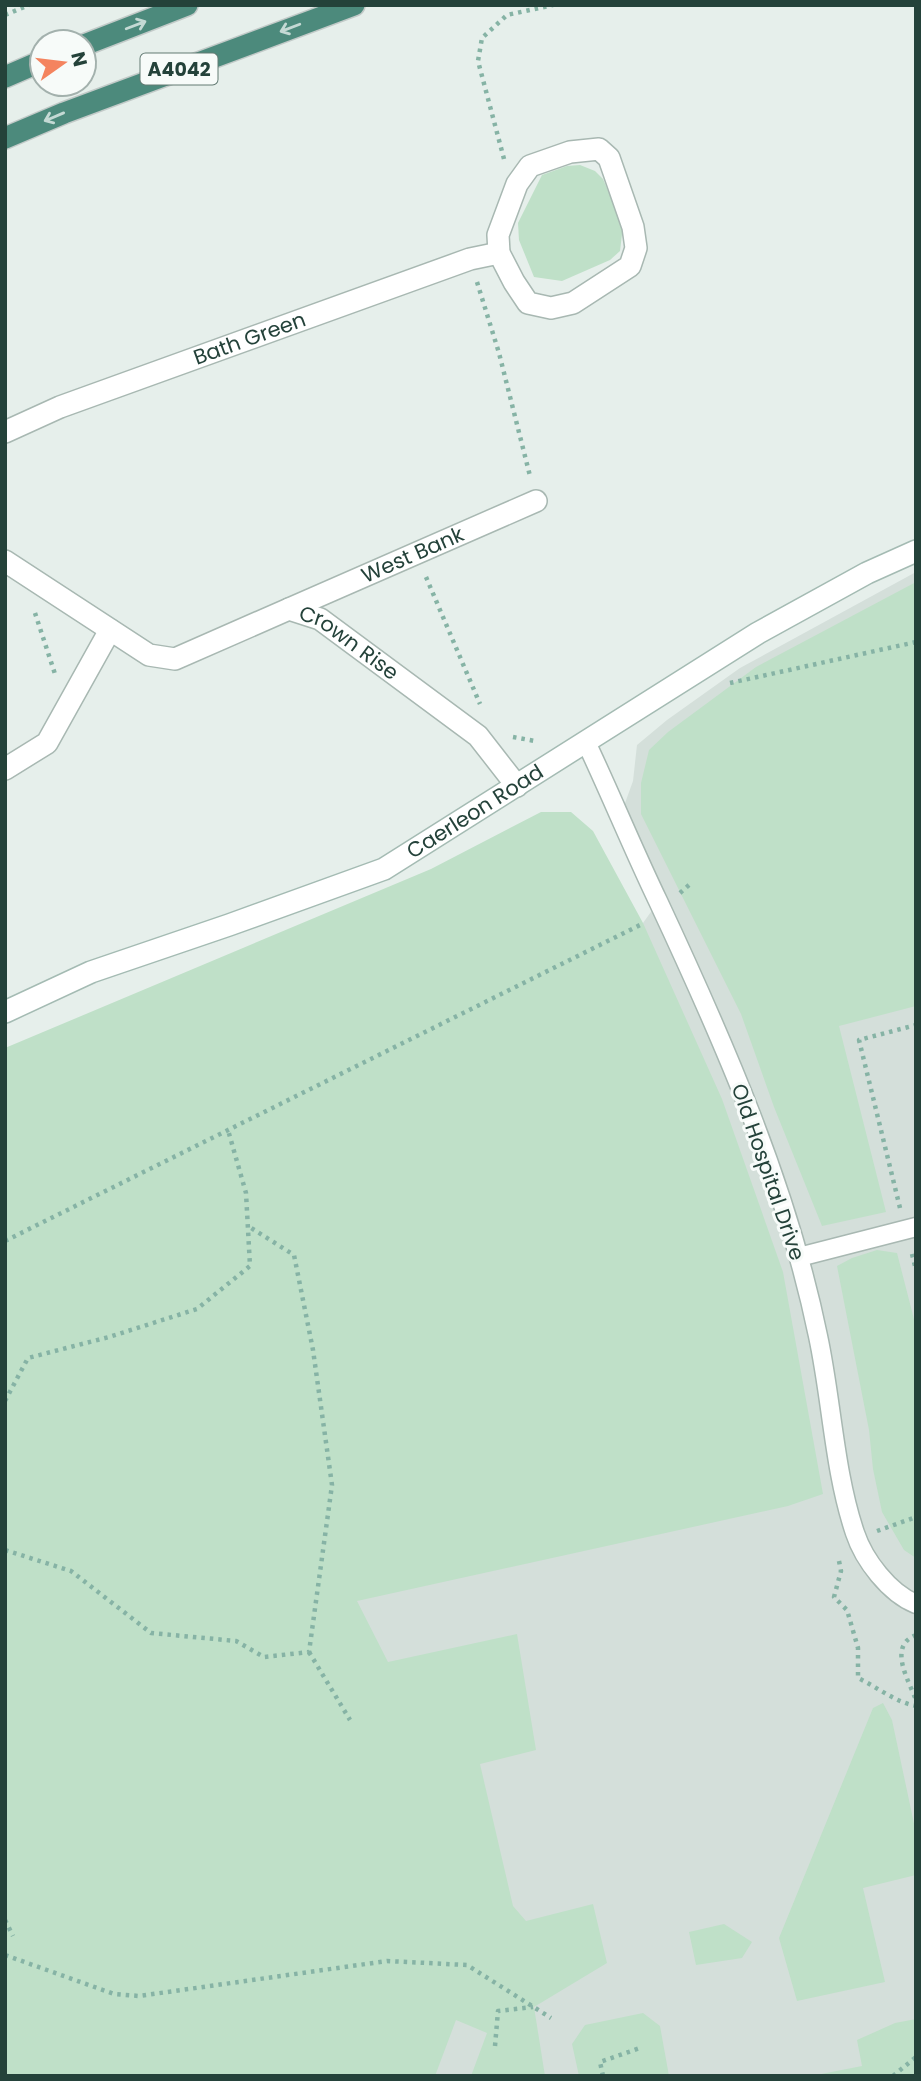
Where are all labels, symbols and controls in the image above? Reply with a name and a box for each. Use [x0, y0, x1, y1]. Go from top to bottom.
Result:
one-way arrow [124, 18, 146, 30]
one-way arrow [279, 22, 301, 35]
north arrow [28, 28, 98, 98]
text: N [64, 49, 94, 69]
road number: A4042 [140, 54, 218, 85]
one-way arrow [44, 111, 65, 124]
street label: Bath Green [189, 304, 310, 372]
street label: West Bank [357, 519, 468, 590]
street label: Crown Rise [296, 598, 405, 687]
street label: Caerleon Road [401, 757, 549, 865]
street label: Old Hospital Drive [725, 1080, 812, 1264]

